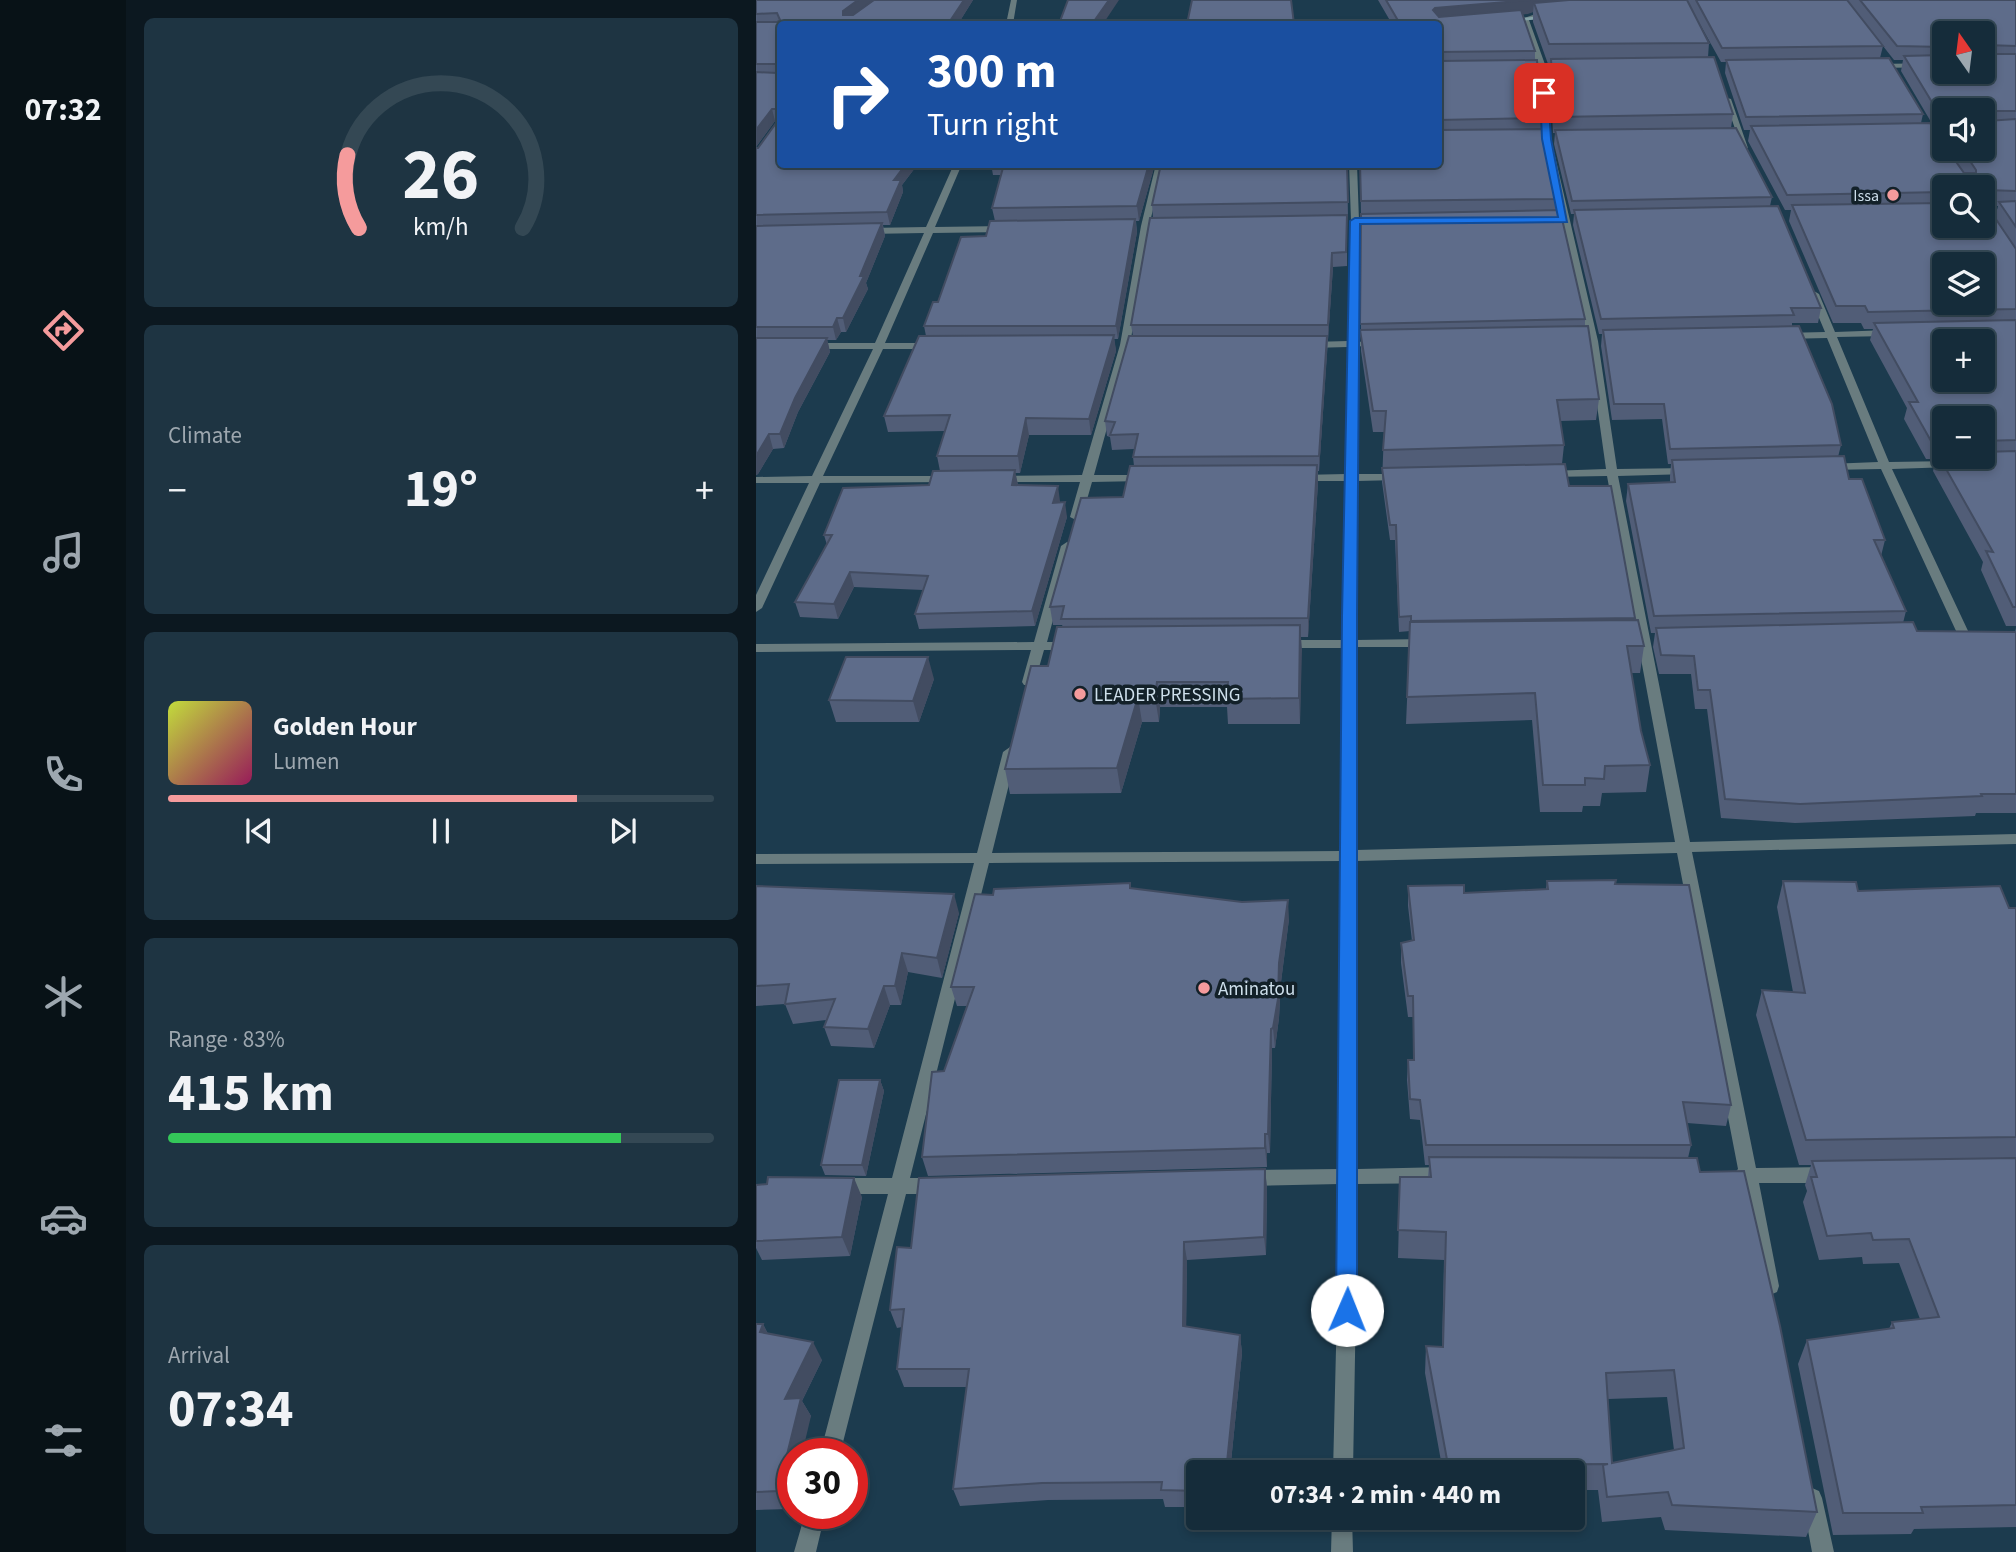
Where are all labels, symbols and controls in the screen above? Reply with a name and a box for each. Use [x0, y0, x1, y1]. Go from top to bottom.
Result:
north arrow [1932, 21, 1995, 84]
map controls [1932, 21, 1995, 469]
text: 300 m [927, 37, 1056, 107]
icon: right [812, 49, 903, 140]
pin [1514, 63, 1574, 123]
icon: arrive [1525, 74, 1563, 112]
text: 07:32 [24, 87, 102, 133]
button: sound [1932, 98, 1995, 161]
text: Turn right [927, 102, 1058, 148]
text: 26 [403, 124, 479, 228]
button: search [1932, 175, 1995, 238]
place label: Issa [1853, 185, 1879, 207]
marker: Issa [1885, 187, 1901, 203]
text: km/h [413, 209, 469, 245]
button: layers [1932, 252, 1995, 315]
icon: directions [39, 306, 88, 355]
button: + [1932, 329, 1995, 392]
button: − [1932, 406, 1995, 469]
text: Climate [168, 419, 242, 452]
text: 19° [404, 453, 478, 527]
text: − [168, 464, 187, 518]
text: + [695, 464, 714, 518]
icon: music [39, 528, 88, 577]
place label: LEADER PRESSING [1094, 682, 1241, 709]
marker: LEADER PRESSING [1072, 686, 1088, 702]
text: Golden Hour [273, 708, 417, 745]
text: Lumen [273, 745, 340, 778]
icon: phone [39, 750, 88, 799]
icon: previous [240, 812, 278, 850]
icon: pause [422, 812, 460, 850]
icon: next [604, 812, 642, 850]
icon: climate [39, 972, 88, 1021]
place label: Aminatou [1218, 976, 1295, 1003]
marker: Aminatou [1196, 980, 1212, 996]
text: Range · 83% [168, 1023, 285, 1056]
text: 415 km [168, 1057, 334, 1131]
icon: car [39, 1194, 88, 1243]
position arrow [1310, 1273, 1384, 1347]
text: Arrival [168, 1339, 230, 1372]
text: 07:34 [168, 1373, 293, 1447]
icon: filters [39, 1416, 88, 1465]
speed limit sign: 30 [777, 1438, 868, 1529]
text: 07:34 · 2 min · 440 m [1270, 1476, 1501, 1513]

